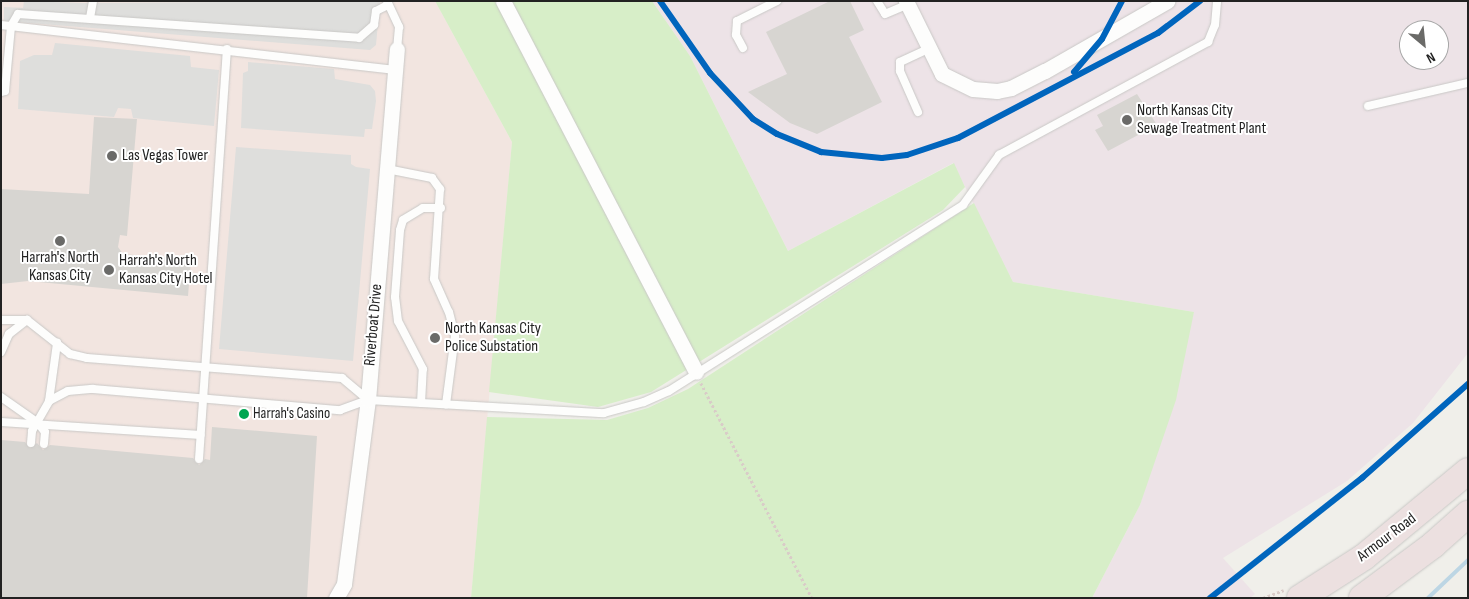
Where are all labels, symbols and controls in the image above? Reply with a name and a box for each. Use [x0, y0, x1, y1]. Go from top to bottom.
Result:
north arrow [1399, 20, 1449, 70]
text: N [1424, 49, 1438, 67]
place label: North Kansas City Sewage Treatment Plant [1137, 101, 1266, 139]
marker: North Kansas City Sewage Treatment Plant [1121, 114, 1133, 126]
place label: Las Vegas Tower [122, 146, 208, 166]
marker: Las Vegas Tower [106, 150, 118, 162]
marker: Harrah's North Kansas City [54, 235, 66, 247]
place label: Harrah's North Kansas City [21, 248, 99, 286]
place label: Harrah's North Kansas City Hotel [119, 251, 213, 289]
marker: Harrah's North Kansas City Hotel [103, 264, 115, 276]
street label: Riverboat Drive [361, 283, 387, 367]
place label: North Kansas City Police Substation [445, 319, 541, 357]
marker: North Kansas City Police Substation [429, 332, 441, 344]
place label: Harrah's Casino [253, 405, 330, 423]
marker: Harrah's Casino [239, 409, 249, 419]
street label: Armour Road [1354, 510, 1420, 566]

